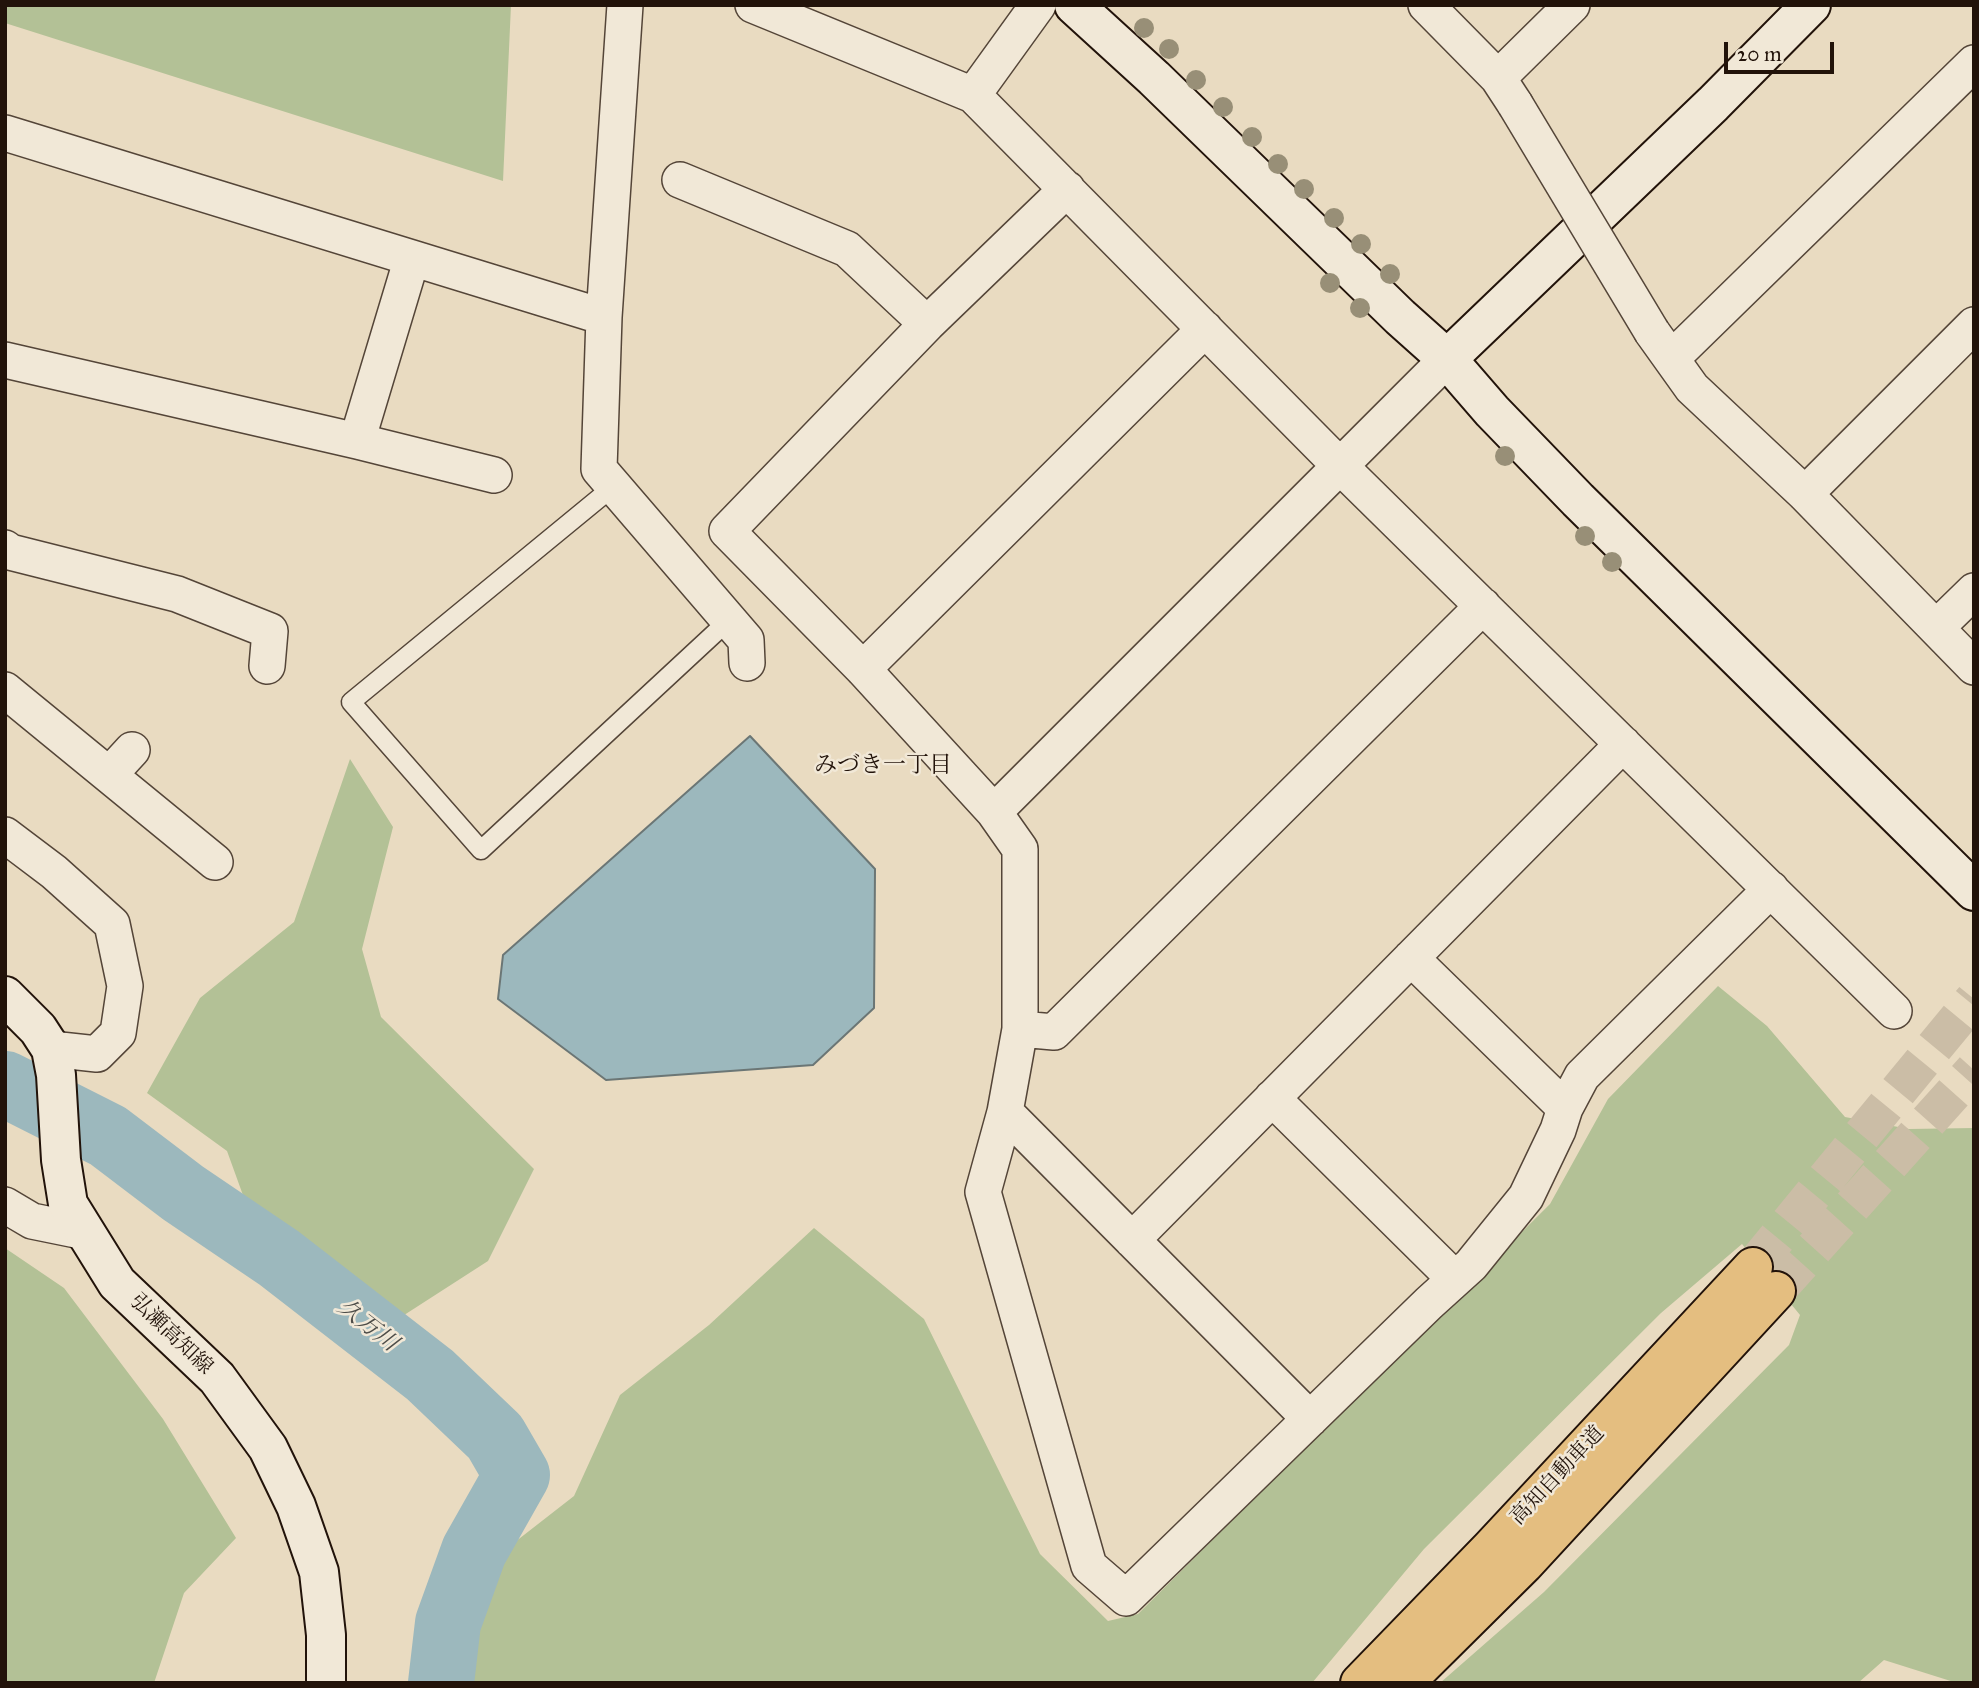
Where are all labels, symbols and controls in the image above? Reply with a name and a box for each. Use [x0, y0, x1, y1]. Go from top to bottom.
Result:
scale bar [1727, 28, 1837, 72]
text: 20 m [1737, 41, 1782, 67]
district label: みづき一丁目 [814, 752, 952, 780]
street label: 弘瀬高知線 [124, 1289, 218, 1381]
water label: 久万川 [331, 1294, 403, 1358]
street label: 高知自動車道 [1506, 1421, 1610, 1531]

